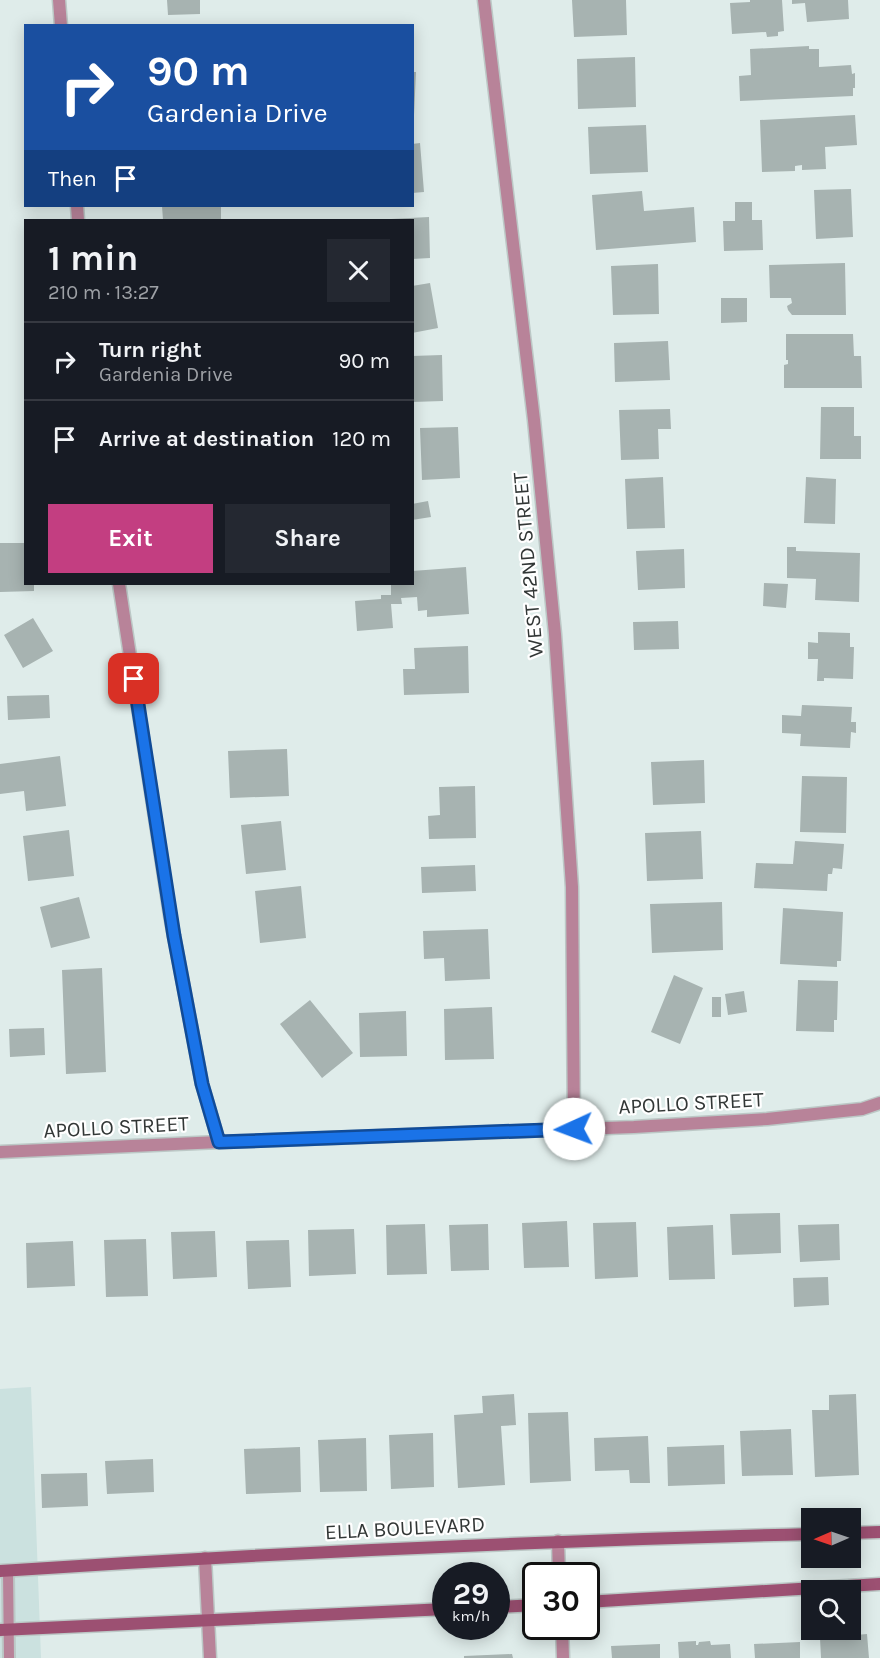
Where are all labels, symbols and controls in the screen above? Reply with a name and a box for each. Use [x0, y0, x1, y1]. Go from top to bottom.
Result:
text: 90 m [147, 46, 250, 96]
icon: right [48, 48, 126, 126]
text: Gardenia Drive [147, 97, 328, 129]
icon: arrive [109, 162, 142, 195]
text: Then [48, 166, 97, 192]
text: 1 min [48, 237, 138, 279]
button: close [327, 239, 390, 302]
text: 210 m · 13:27 [48, 281, 159, 304]
text: Turn right [99, 337, 202, 363]
icon: right [48, 345, 81, 378]
text: 90 m [338, 348, 390, 374]
text: Gardenia Drive [99, 363, 233, 386]
icon: arrive [48, 423, 81, 456]
text: Arrive at destination [99, 426, 314, 452]
text: 120 m [332, 426, 391, 452]
street label: WEST 42ND STREET [508, 471, 548, 659]
button: Exit [48, 504, 213, 573]
button: Share [225, 504, 390, 573]
pin [108, 653, 159, 704]
icon: arrive [117, 662, 150, 695]
street label: APOLLO STREET [618, 1087, 765, 1119]
position arrow [542, 1097, 606, 1161]
street label: APOLLO STREET [43, 1111, 190, 1143]
north arrow [801, 1508, 861, 1568]
map controls [801, 1508, 861, 1640]
street label: ELLA BOULEVARD [324, 1512, 486, 1544]
speed limit sign: 30 [522, 1562, 600, 1640]
text: 29 [453, 1576, 489, 1612]
button: search [801, 1580, 861, 1640]
text: km/h [452, 1607, 490, 1625]

